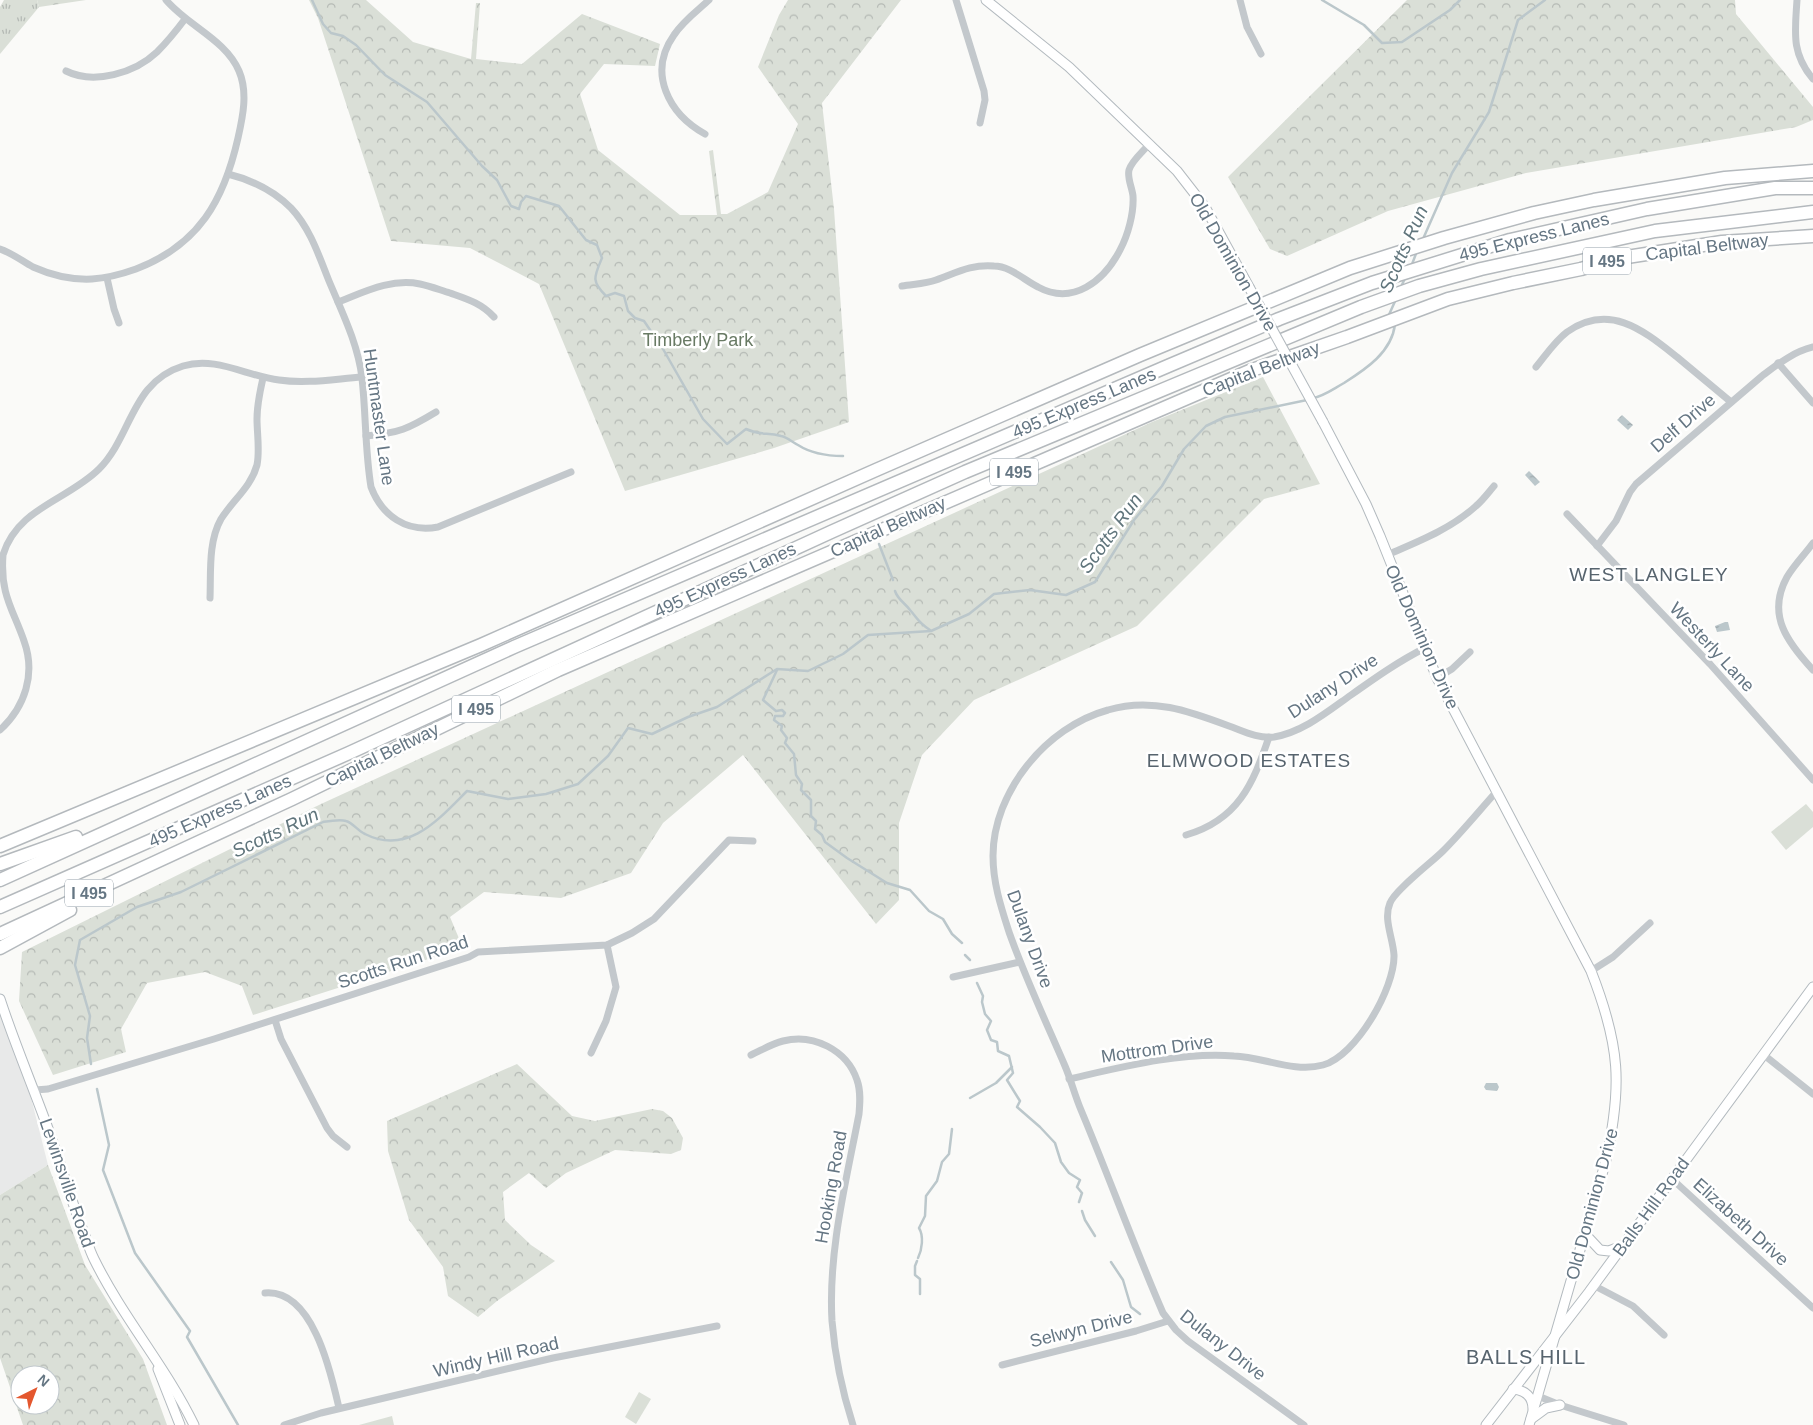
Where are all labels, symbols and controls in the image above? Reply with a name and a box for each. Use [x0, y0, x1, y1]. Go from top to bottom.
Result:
street label: Old Dominion Drive [1185, 189, 1281, 335]
water label: Scotts Run [1375, 202, 1432, 296]
street label: 495 Express Lanes [1457, 209, 1611, 265]
street label: Capital Beltway [1644, 230, 1770, 264]
road number: I 495 [1583, 248, 1631, 274]
park label: Timberly Park [643, 330, 754, 350]
street label: Capital Beltway [1200, 337, 1322, 401]
street label: Huntmaster Lane [359, 347, 399, 487]
street label: 495 Express Lanes [1009, 364, 1159, 442]
street label: Delf Drive [1647, 390, 1719, 456]
road number: I 495 [990, 458, 1038, 486]
water label: Scotts Run [1075, 490, 1146, 577]
street label: Capital Beltway [827, 493, 949, 561]
street label: 495 Express Lanes [651, 538, 799, 622]
street label: Old Dominion Drive [1381, 562, 1463, 712]
district label: WEST LANGLEY [1569, 564, 1729, 585]
street label: Westerly Lane [1666, 598, 1758, 696]
street label: Dulany Drive [1284, 650, 1382, 722]
road number: I 495 [452, 696, 500, 722]
street label: Capital Beltway [322, 719, 442, 791]
district label: ELMWOOD ESTATES [1147, 750, 1351, 771]
street label: 495 Express Lanes [146, 771, 294, 851]
water label: Scotts Run [229, 803, 322, 862]
road number: I 495 [65, 880, 113, 906]
street label: Dulany Drive [1003, 887, 1057, 991]
street label: Scotts Run Road [335, 931, 471, 993]
street label: Mottrom Drive [1100, 1031, 1214, 1067]
street label: Lewinsville Road [36, 1116, 98, 1250]
street label: Old Dominion Drive [1562, 1126, 1622, 1282]
street label: Hooking Road [811, 1129, 851, 1245]
street label: Balls Hill Road [1609, 1154, 1693, 1260]
street label: Elizabeth Drive [1689, 1174, 1793, 1270]
street label: Dulany Drive [1176, 1305, 1270, 1385]
street label: Selwyn Drive [1028, 1307, 1134, 1351]
street label: Windy Hill Road [431, 1333, 561, 1381]
district label: BALLS HILL [1466, 1346, 1586, 1368]
north arrow [10, 1365, 60, 1415]
text: N [35, 1371, 53, 1390]

